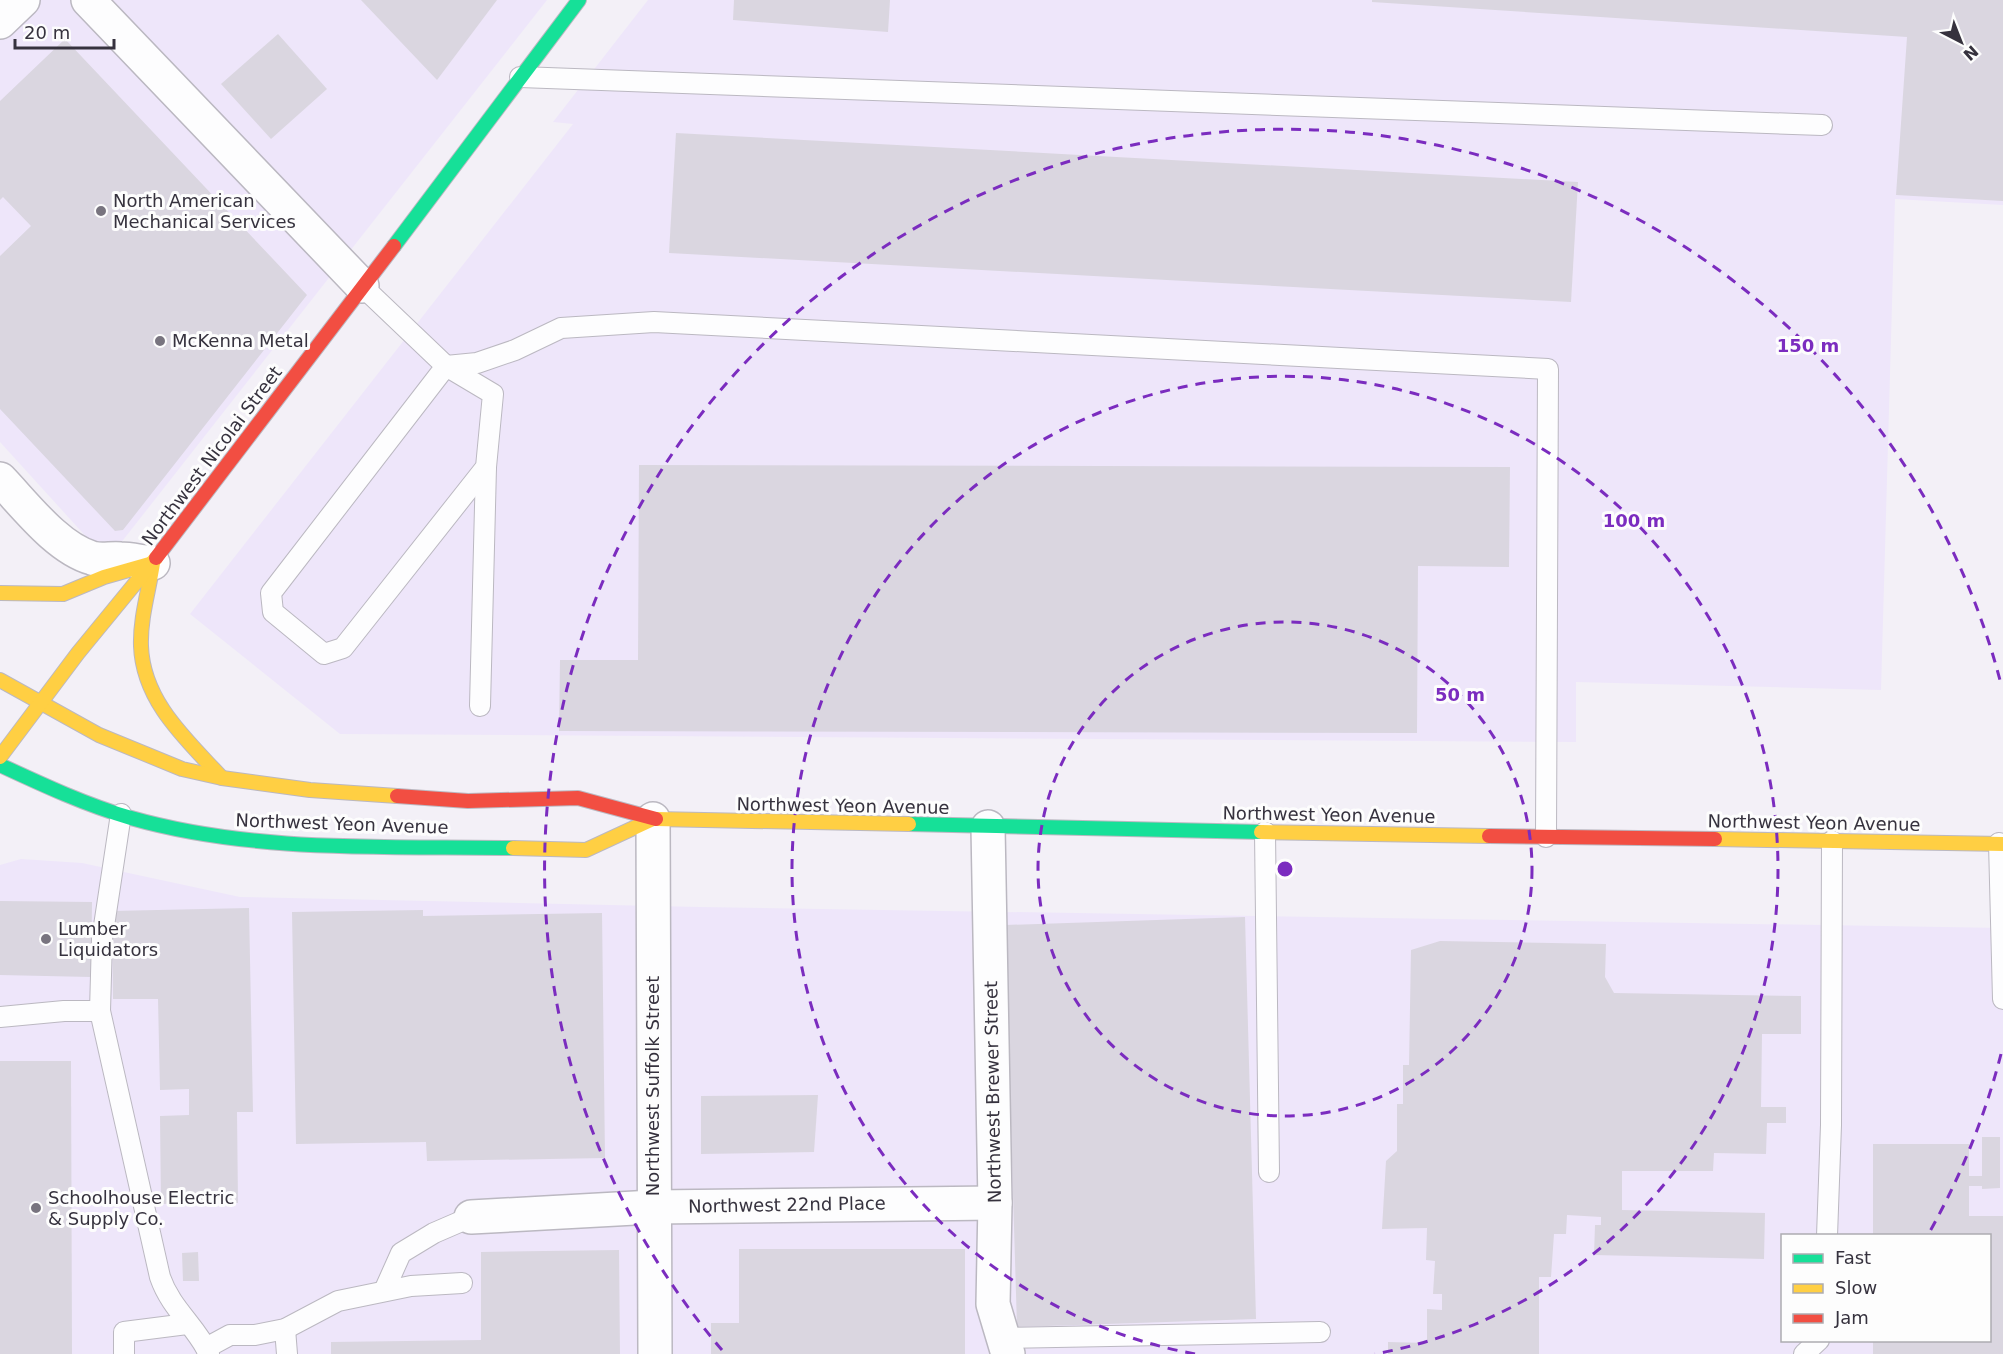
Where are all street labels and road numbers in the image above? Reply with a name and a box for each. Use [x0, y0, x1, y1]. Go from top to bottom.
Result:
street label: Northwest Nicolai Street [137, 362, 286, 550]
street label: Northwest Yeon Avenue [736, 793, 950, 818]
street label: Northwest Yeon Avenue [1222, 802, 1436, 827]
street label: Northwest Yeon Avenue [235, 809, 449, 838]
street label: Northwest Yeon Avenue [1707, 810, 1921, 835]
street label: Northwest Suffolk Street [642, 976, 663, 1196]
street label: Northwest Brewer Street [980, 981, 1005, 1203]
street label: Northwest 22nd Place [688, 1192, 886, 1217]

